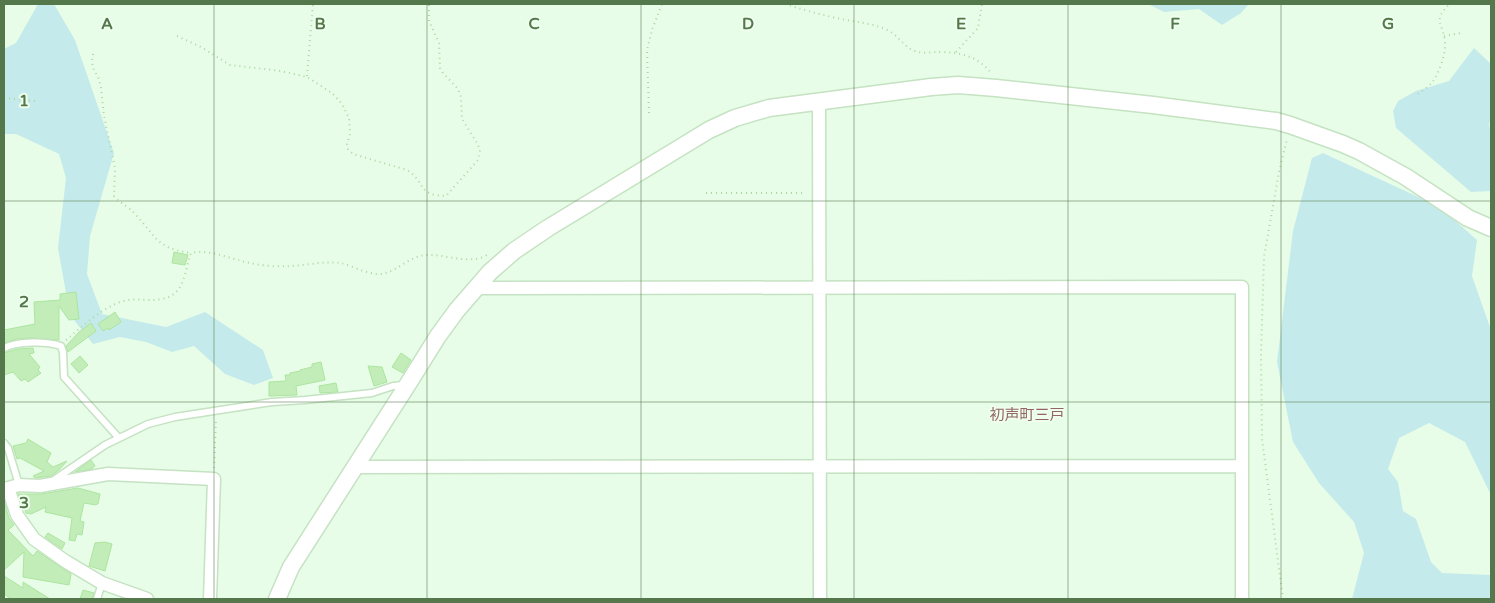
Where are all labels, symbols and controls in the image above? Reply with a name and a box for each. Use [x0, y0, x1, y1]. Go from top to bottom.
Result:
text: A [101, 14, 113, 34]
text: B [314, 14, 326, 34]
text: C [528, 14, 540, 34]
text: D [742, 14, 754, 34]
text: E [956, 14, 966, 34]
text: F [1170, 14, 1180, 34]
text: G [1382, 14, 1394, 34]
text: 1 [19, 91, 29, 111]
text: 2 [19, 292, 29, 312]
district label: 初声町三戸 [989, 406, 1065, 424]
text: 3 [19, 493, 29, 513]

